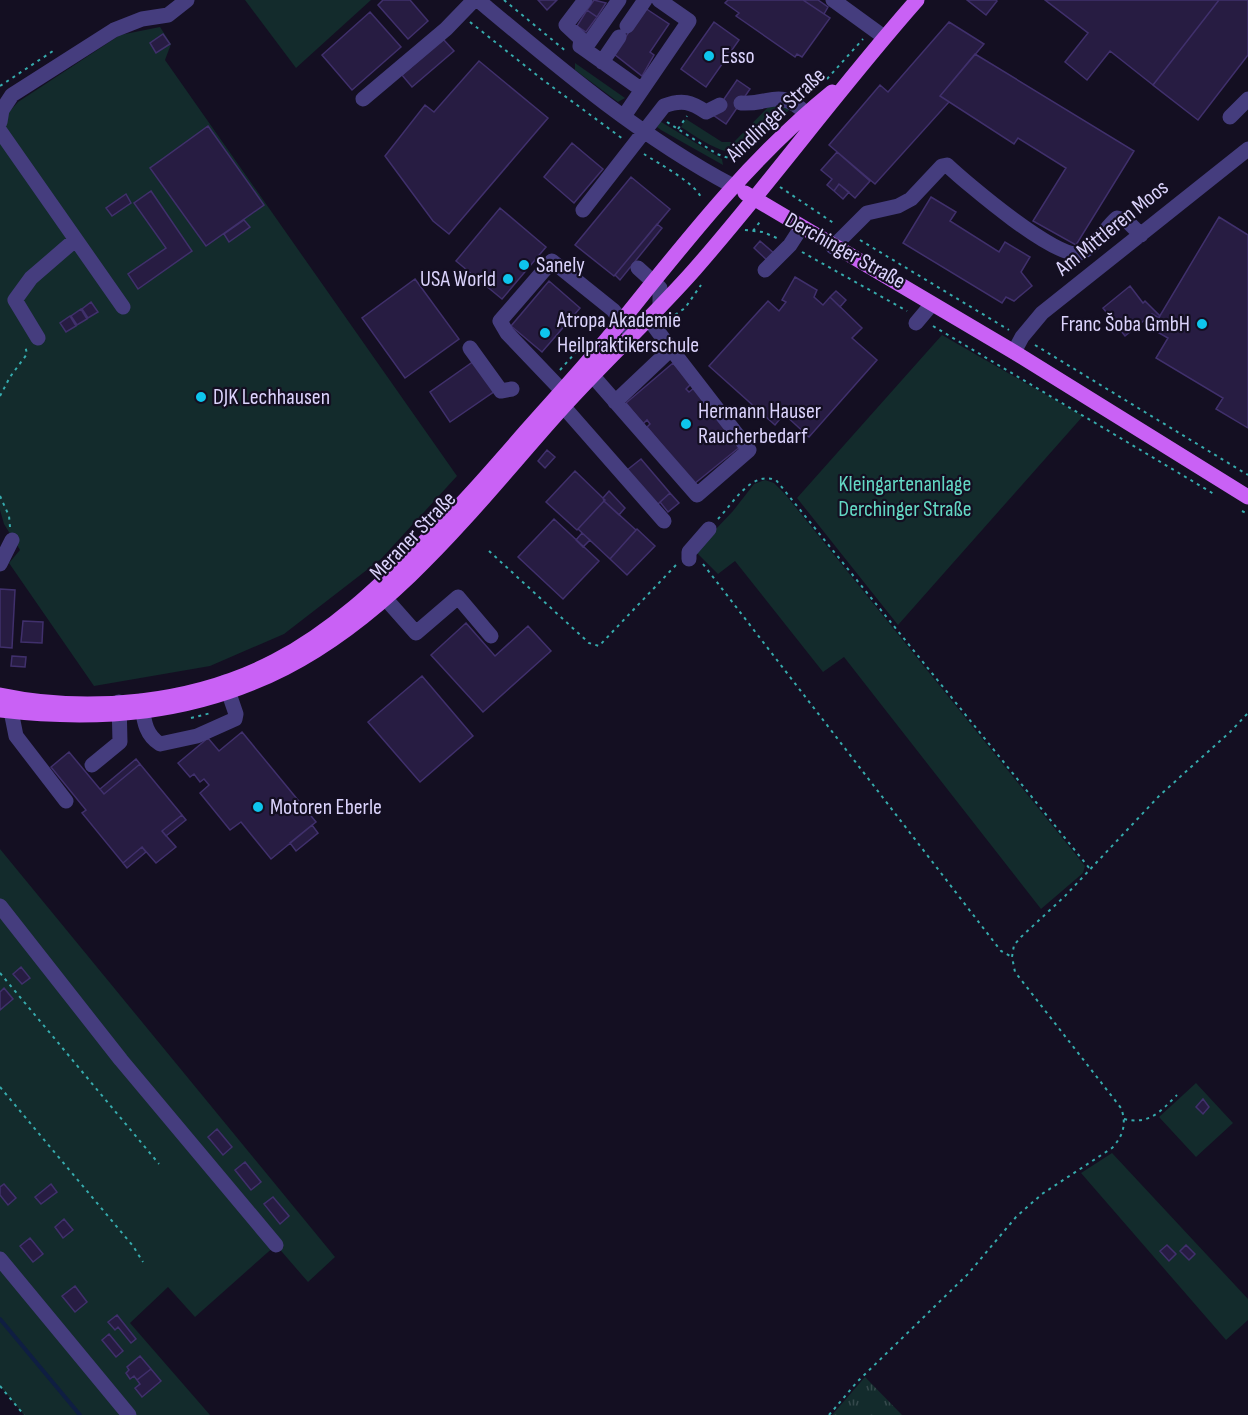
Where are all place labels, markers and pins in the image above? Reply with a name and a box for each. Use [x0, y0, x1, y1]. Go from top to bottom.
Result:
place label: Esso [721, 43, 755, 70]
marker: Esso [702, 49, 716, 63]
place label: Sanely [536, 252, 585, 279]
marker: Sanely [517, 258, 531, 272]
place label: USA World [420, 266, 496, 293]
marker: USA World [501, 272, 515, 286]
place label: Atropa Akademie Heilpraktikerschule [556, 307, 699, 359]
place label: Franc Šoba GmbH [1060, 311, 1190, 338]
marker: Franc Šoba GmbH [1195, 317, 1209, 331]
marker: Atropa Akademie Heilpraktikerschule [538, 326, 552, 340]
place label: DJK Lechhausen [213, 384, 330, 411]
marker: DJK Lechhausen [194, 390, 208, 404]
place label: Hermann Hauser Raucherbedarf [698, 398, 821, 450]
marker: Hermann Hauser Raucherbedarf [679, 417, 693, 431]
place label: Motoren Eberle [270, 794, 382, 821]
marker: Motoren Eberle [251, 800, 265, 814]

